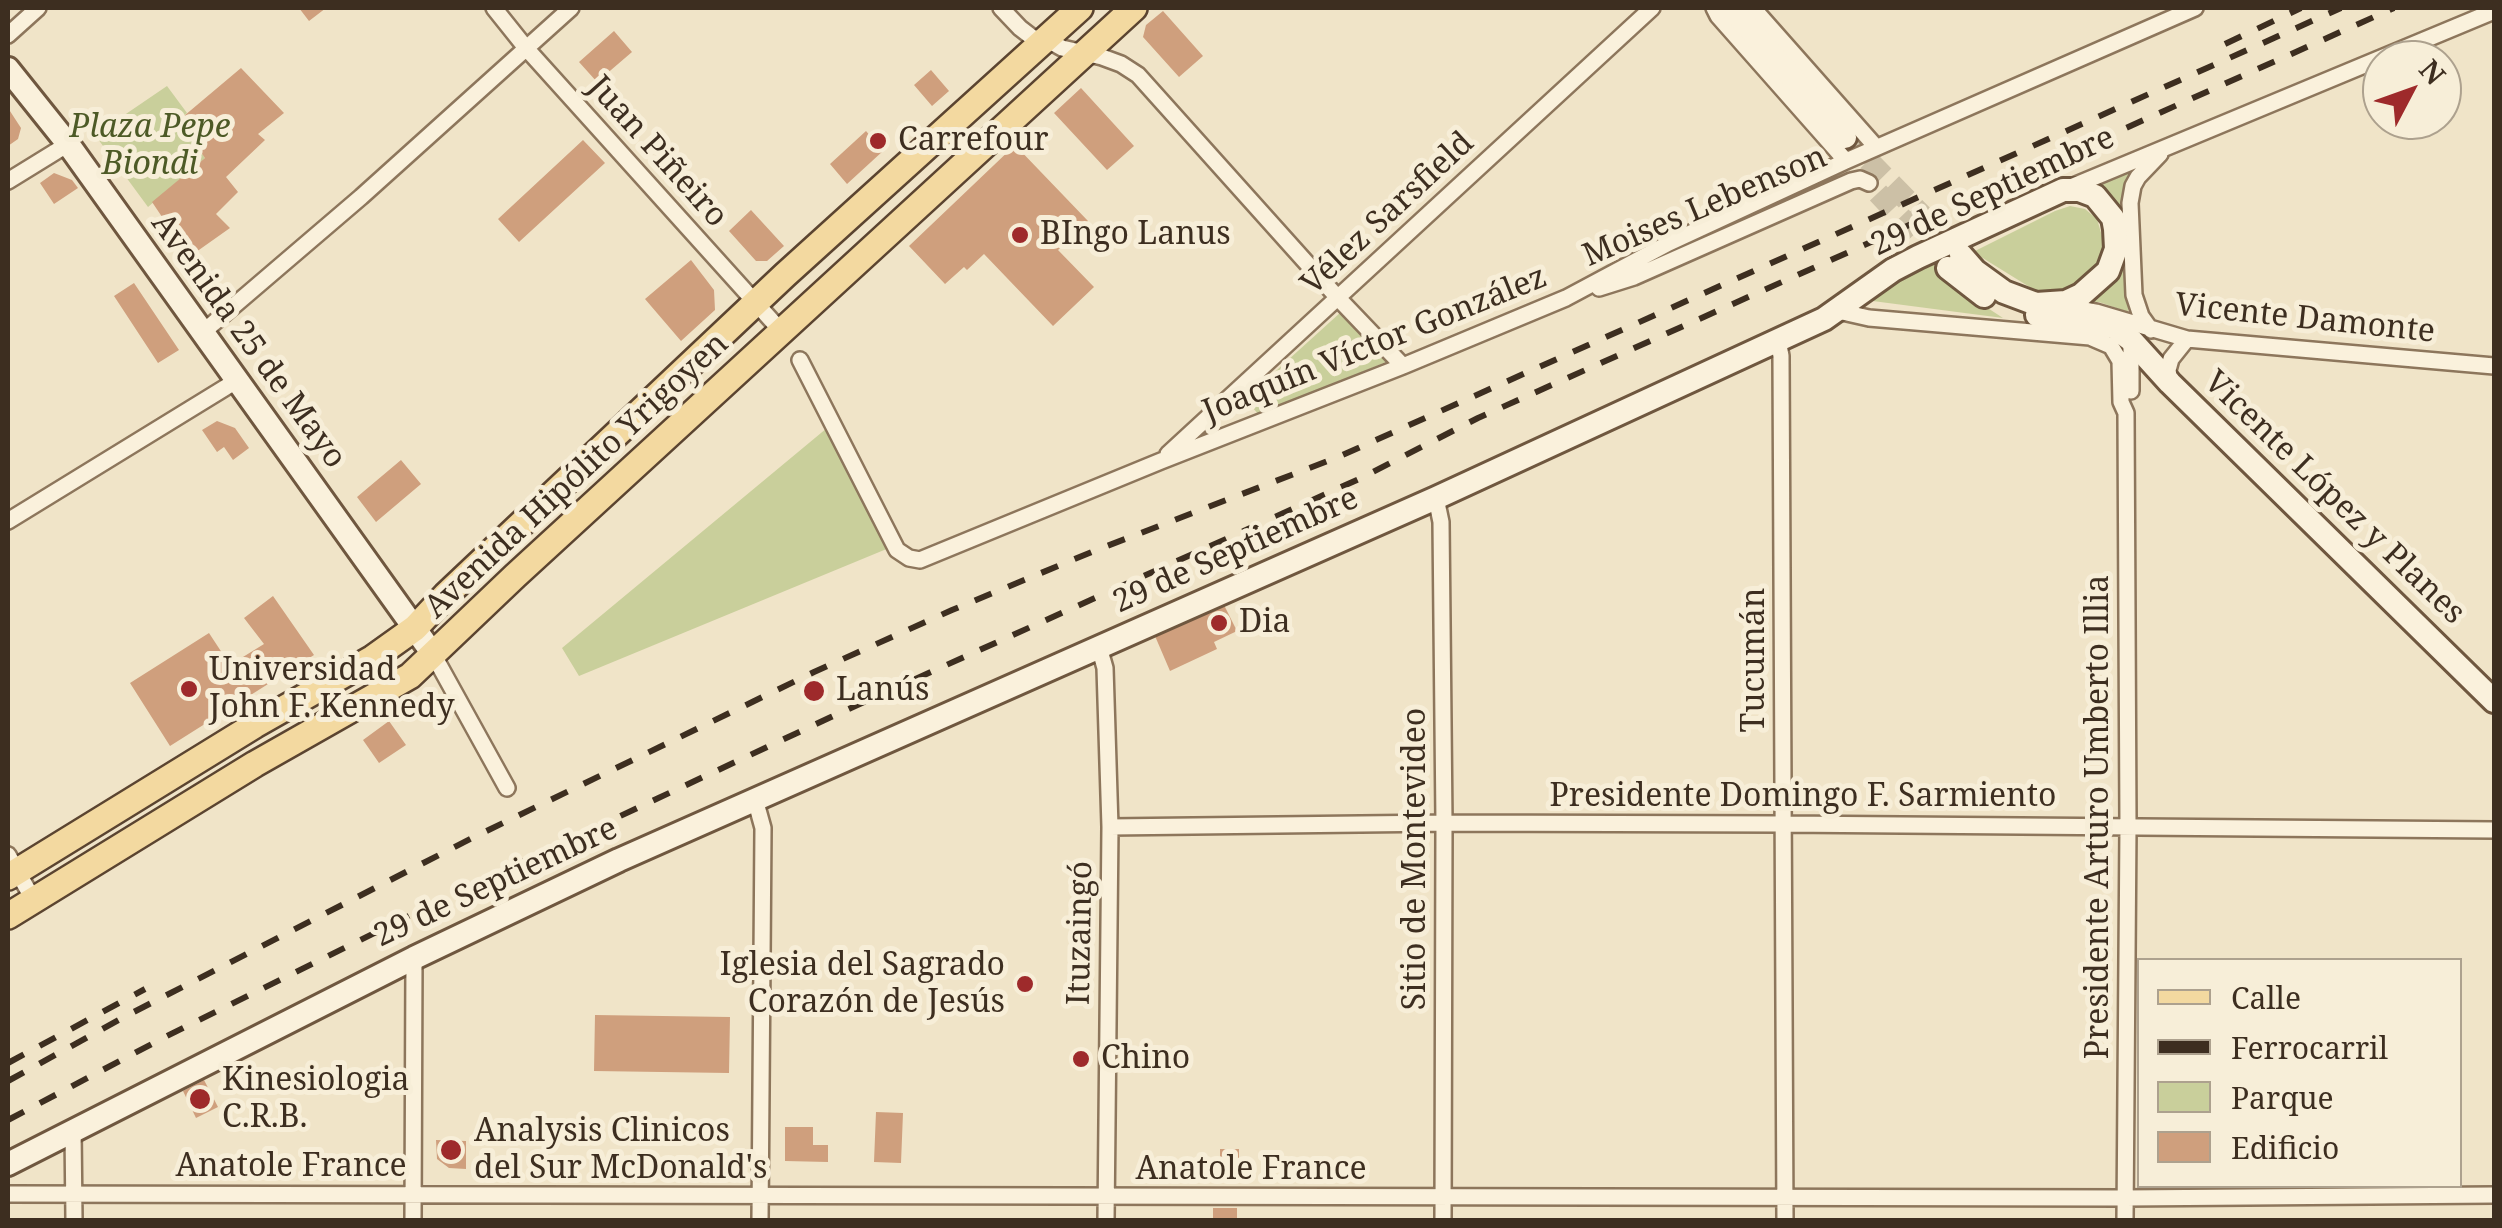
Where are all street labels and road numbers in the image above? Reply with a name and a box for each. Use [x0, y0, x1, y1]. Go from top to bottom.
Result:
street label: Juan Piñeiro [579, 69, 735, 235]
street label: 29 de Septiembre [1865, 119, 2121, 265]
street label: Vélez Sarsfield [1294, 124, 1482, 304]
street label: Moises Lebenson [1577, 138, 1833, 276]
street label: Avenida 25 de Mayo [142, 206, 354, 476]
street label: Joaquín Víctor González [1197, 258, 1553, 432]
street label: Vicente Damonte [2173, 286, 2437, 352]
street label: Avenida Hipólito Yrigoyen [417, 325, 737, 627]
street label: Vicente López y Planes [2196, 363, 2472, 633]
street label: 29 de Septiembre [1108, 480, 1364, 622]
street label: Presidente Arturo Umberto Illia [2080, 575, 2118, 1059]
street label: Tucumán [1736, 588, 1774, 732]
street label: Sitio de Montevideo [1397, 708, 1435, 1010]
street label: Presidente Domingo F. Sarmiento [1550, 778, 2056, 816]
street label: 29 de Septiembre [368, 810, 624, 956]
street label: Ituzaingó [1061, 861, 1101, 1005]
street label: Anatole France [175, 1148, 407, 1186]
street label: Anatole France [1135, 1151, 1367, 1189]

